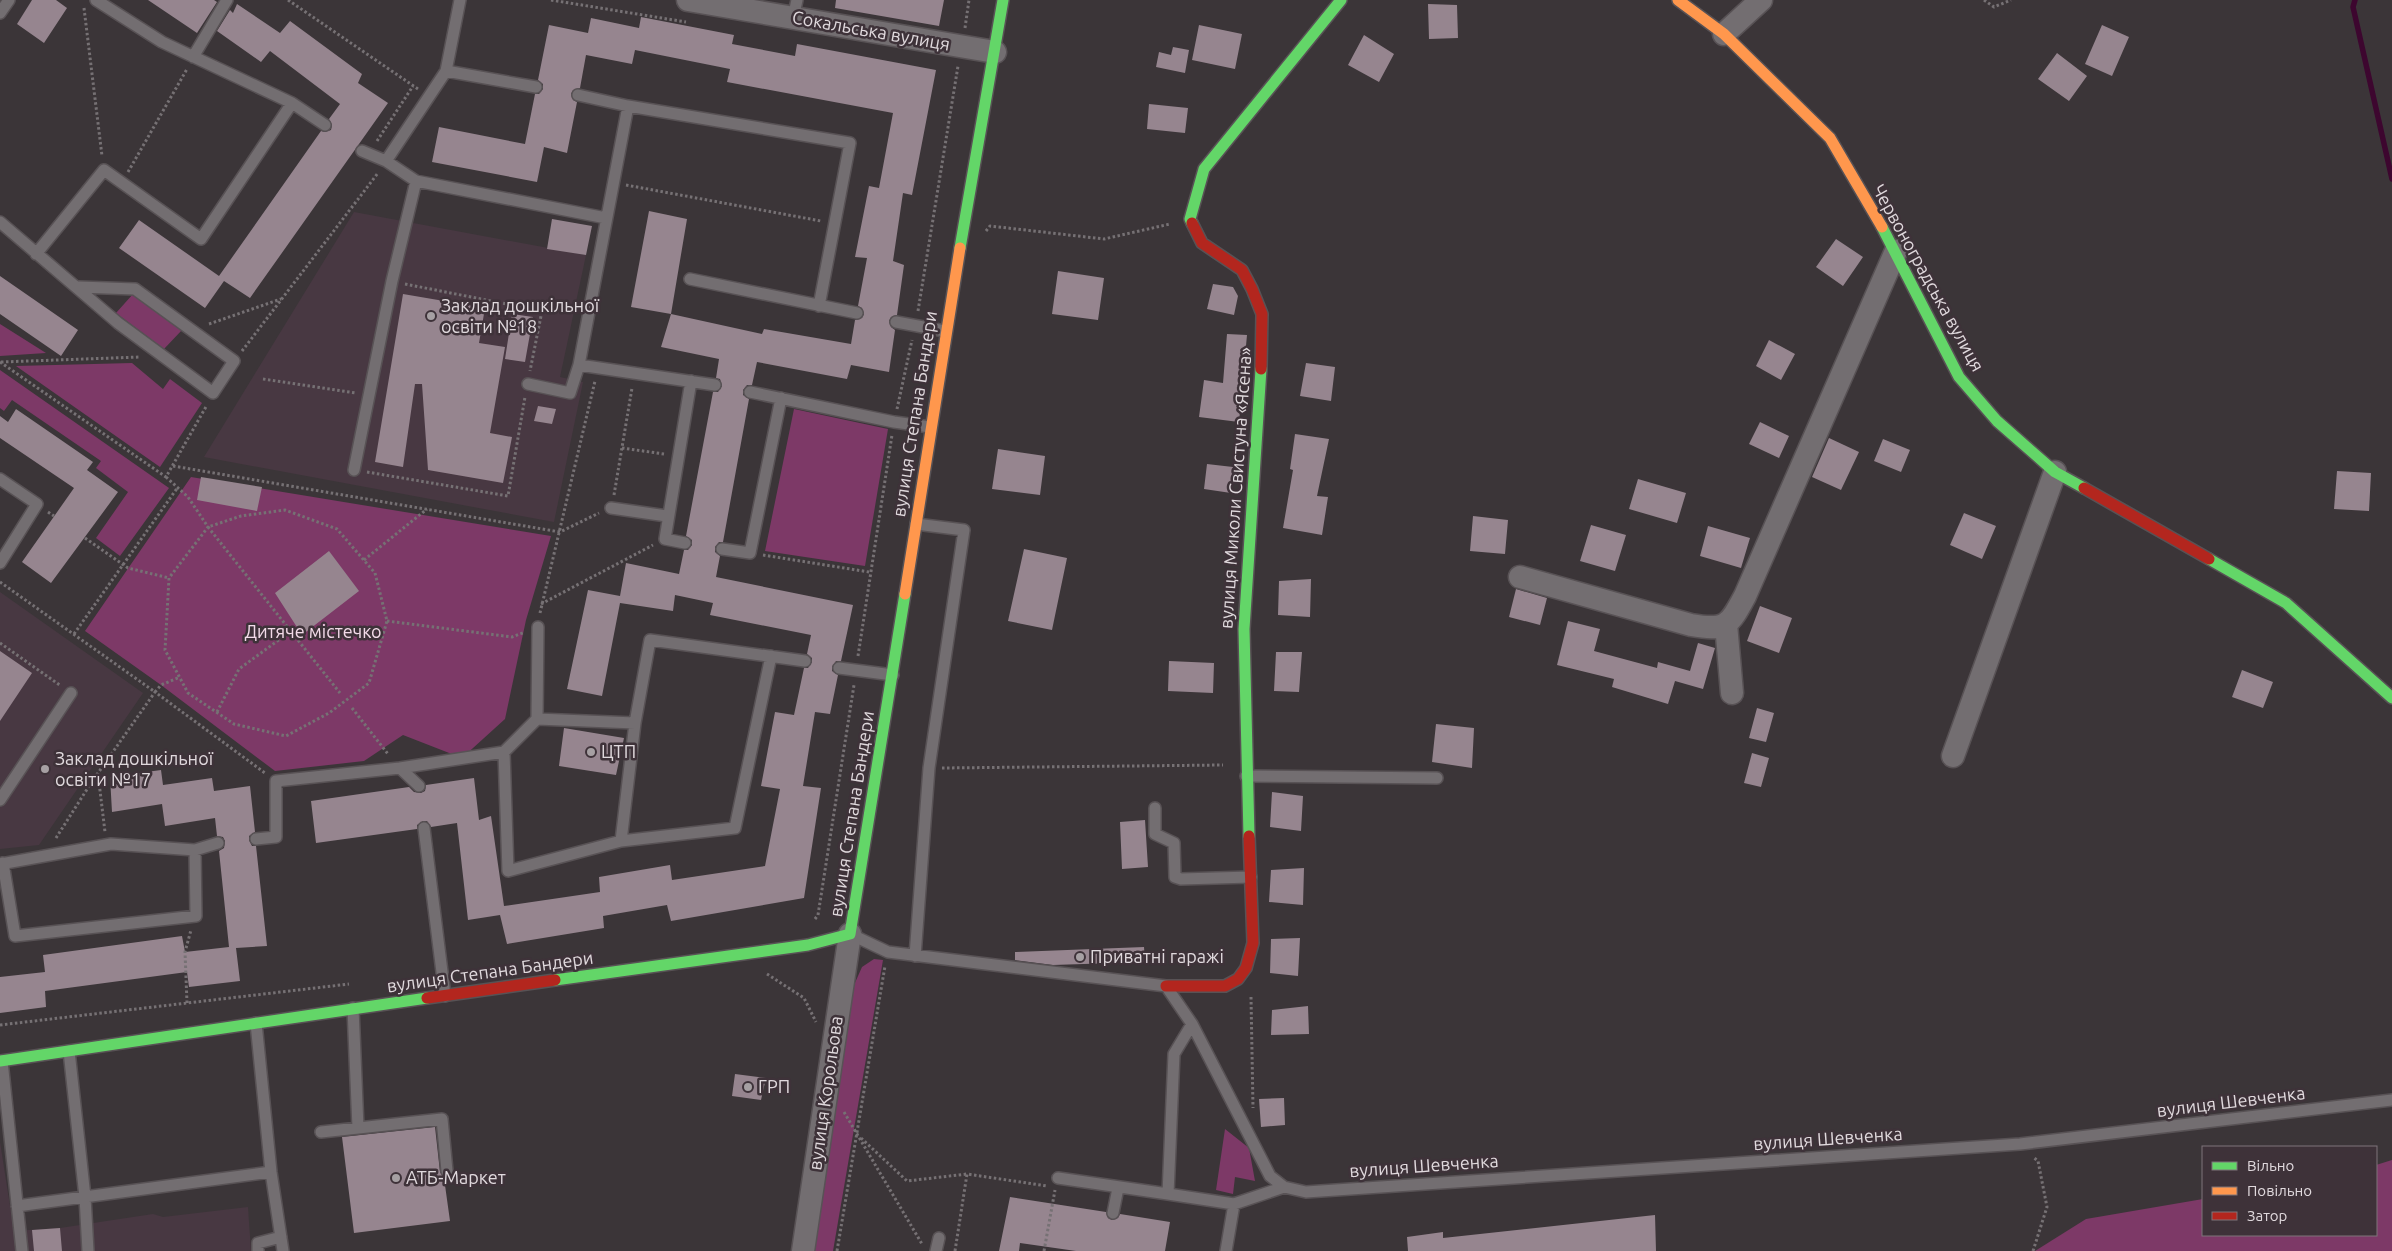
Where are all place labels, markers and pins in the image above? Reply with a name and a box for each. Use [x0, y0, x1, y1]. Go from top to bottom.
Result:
place label: Заклад дошкільної освіти №18 [441, 295, 600, 336]
marker: Заклад дошкільної освіти №18 [425, 310, 437, 322]
place label: ЦТП [601, 741, 636, 761]
marker: ЦТП [585, 746, 597, 758]
place label: Заклад дошкільної освіти №17 [55, 748, 214, 789]
marker: Заклад дошкільної освіти №17 [39, 763, 51, 775]
place label: Приватні гаражі [1090, 946, 1224, 966]
marker: Приватні гаражі [1074, 951, 1086, 963]
place label: ГРП [758, 1076, 790, 1096]
marker: ГРП [742, 1081, 754, 1093]
place label: АТБ-Маркет [406, 1167, 506, 1187]
marker: АТБ-Маркет [390, 1172, 402, 1184]

